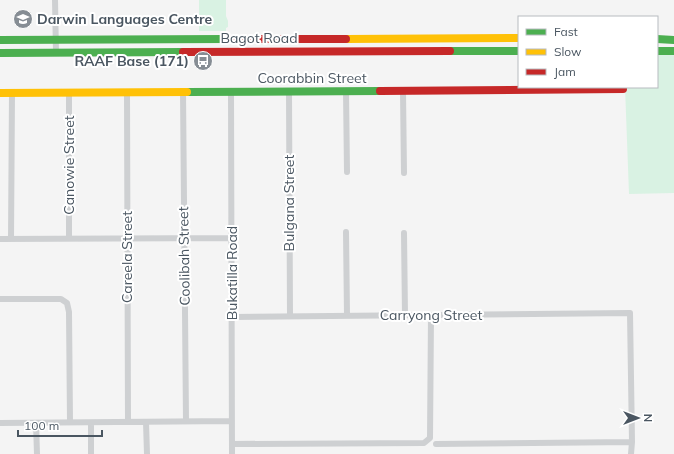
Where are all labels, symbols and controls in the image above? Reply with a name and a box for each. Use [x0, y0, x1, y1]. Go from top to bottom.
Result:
school or university icon: Darwin Languages Centre [12, 8, 34, 30]
place label: Darwin Languages Centre [37, 10, 212, 28]
legend [518, 16, 658, 88]
text: Fast [554, 24, 578, 39]
street label: Bagot Road [220, 29, 298, 47]
text: Slow [554, 44, 582, 59]
bus stop icon: RAAF Base (171) [192, 50, 214, 72]
place label: RAAF Base (171) [74, 52, 189, 70]
text: Jam [554, 64, 576, 79]
street label: Coorabbin Street [257, 69, 367, 87]
street label: Canowie Street [60, 115, 78, 215]
street label: Bulgana Street [280, 155, 298, 251]
street label: Coolibah Street [174, 206, 194, 306]
street label: Careela Street [118, 211, 136, 303]
street label: Bukatilla Road [223, 226, 241, 320]
street label: Carryong Street [380, 306, 482, 324]
north arrow [618, 398, 658, 438]
scale bar [18, 412, 102, 438]
text: N [641, 414, 655, 422]
text: 100 m [24, 418, 59, 433]

